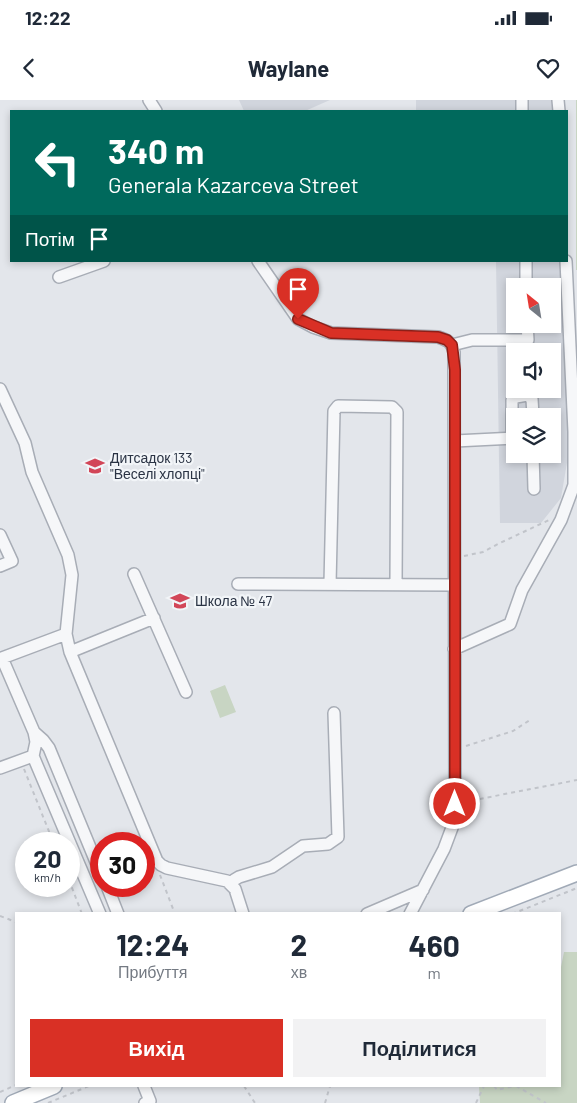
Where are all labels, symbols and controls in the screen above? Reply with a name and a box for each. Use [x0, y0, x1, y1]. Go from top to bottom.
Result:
text: 12:22 [25, 6, 71, 29]
icon: back [15, 54, 43, 82]
icon: heart [534, 54, 562, 82]
text: Waylane [248, 55, 329, 81]
text: 340 m [108, 129, 204, 171]
icon: left [25, 130, 90, 195]
text: Generala Kazarceva Street [108, 171, 359, 197]
icon: arrive [85, 225, 113, 253]
text: Потім [25, 227, 75, 250]
pin [277, 268, 319, 319]
icon: arrive [284, 275, 312, 303]
north arrow [506, 278, 561, 332]
map controls [506, 278, 561, 463]
button: sound [506, 343, 561, 398]
button: layers [506, 408, 561, 463]
place label: Дитсадок 133 "Веселі хлопці" [110, 449, 205, 482]
school or university icon: Дитсадок 133 "Веселі хлопці" [84, 455, 106, 477]
school or university icon: Школа № 47 [169, 590, 191, 612]
place label: Школа № 47 [195, 592, 272, 609]
position arrow [428, 777, 480, 829]
speed limit sign: 30 [90, 832, 155, 897]
text: 20 [33, 843, 62, 873]
text: km/h [34, 870, 61, 884]
text: 12:24 [116, 926, 189, 962]
text: 2 [291, 926, 307, 962]
text: 460 [408, 927, 460, 963]
text: Прибуття [118, 962, 188, 981]
text: хв [291, 962, 307, 981]
text: m [428, 963, 441, 982]
button: Вихід [30, 1019, 283, 1077]
button: Поділитися [293, 1019, 546, 1077]

